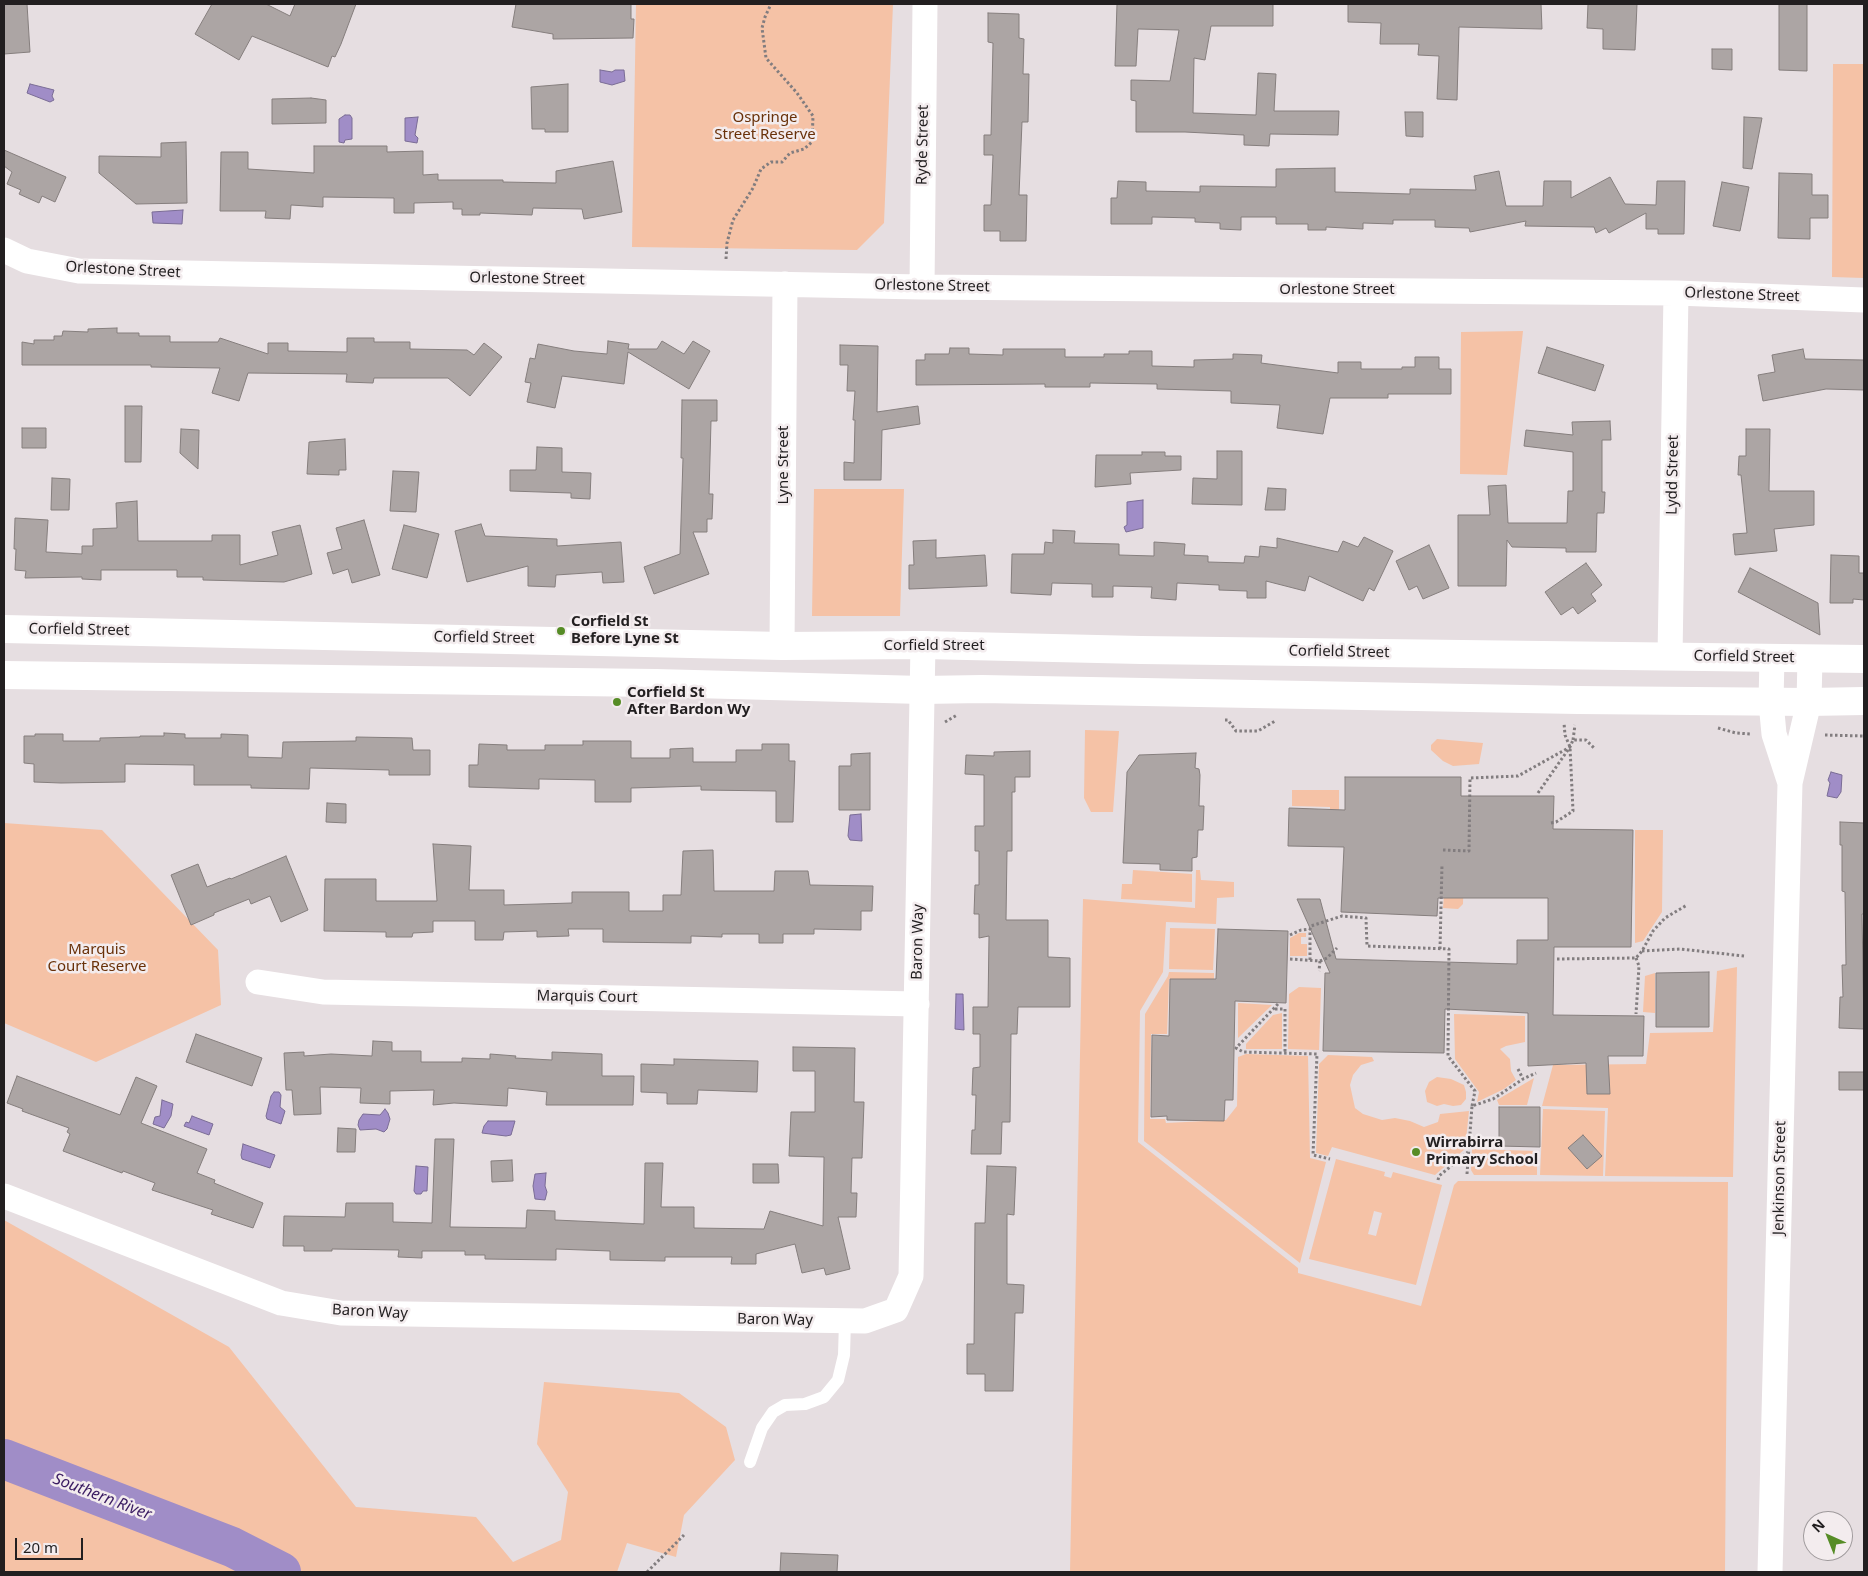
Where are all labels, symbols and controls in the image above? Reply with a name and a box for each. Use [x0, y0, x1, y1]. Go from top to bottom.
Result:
street label: Ryde Street [913, 105, 933, 185]
park label: Ospringe Street Reserve [714, 109, 816, 144]
street label: Orlestone Street [65, 258, 181, 282]
street label: Orlestone Street [469, 269, 585, 289]
street label: Orlestone Street [874, 276, 990, 296]
street label: Orlestone Street [1279, 281, 1395, 299]
street label: Orlestone Street [1684, 284, 1800, 306]
street label: Lyne Street [775, 425, 793, 505]
street label: Lydd Street [1663, 435, 1683, 515]
place label: Corfield St Before Lyne St [571, 613, 679, 648]
street label: Corfield Street [28, 620, 130, 640]
marker: Corfield St Before Lyne St [555, 625, 567, 637]
street label: Corfield Street [433, 628, 535, 648]
street label: Corfield Street [883, 637, 985, 655]
street label: Corfield Street [1288, 642, 1390, 662]
street label: Corfield Street [1693, 647, 1795, 667]
place label: Corfield St After Bardon Wy [627, 684, 750, 719]
marker: Corfield St After Bardon Wy [611, 696, 623, 708]
street label: Baron Way [908, 904, 928, 980]
park label: Marquis Court Reserve [47, 941, 147, 976]
street label: Marquis Court [536, 987, 638, 1007]
street label: Jenkinson Street [1770, 1121, 1790, 1235]
place label: Wirrabirra Primary School [1426, 1134, 1538, 1169]
marker: Wirrabirra Primary School [1410, 1146, 1422, 1158]
street label: Baron Way [332, 1301, 408, 1323]
street label: Baron Way [737, 1310, 813, 1330]
water label: Southern River [50, 1469, 154, 1525]
north arrow [1803, 1511, 1853, 1561]
text: N [1807, 1515, 1829, 1536]
scale bar [18, 1528, 85, 1560]
text: 20 m [23, 1537, 58, 1557]

